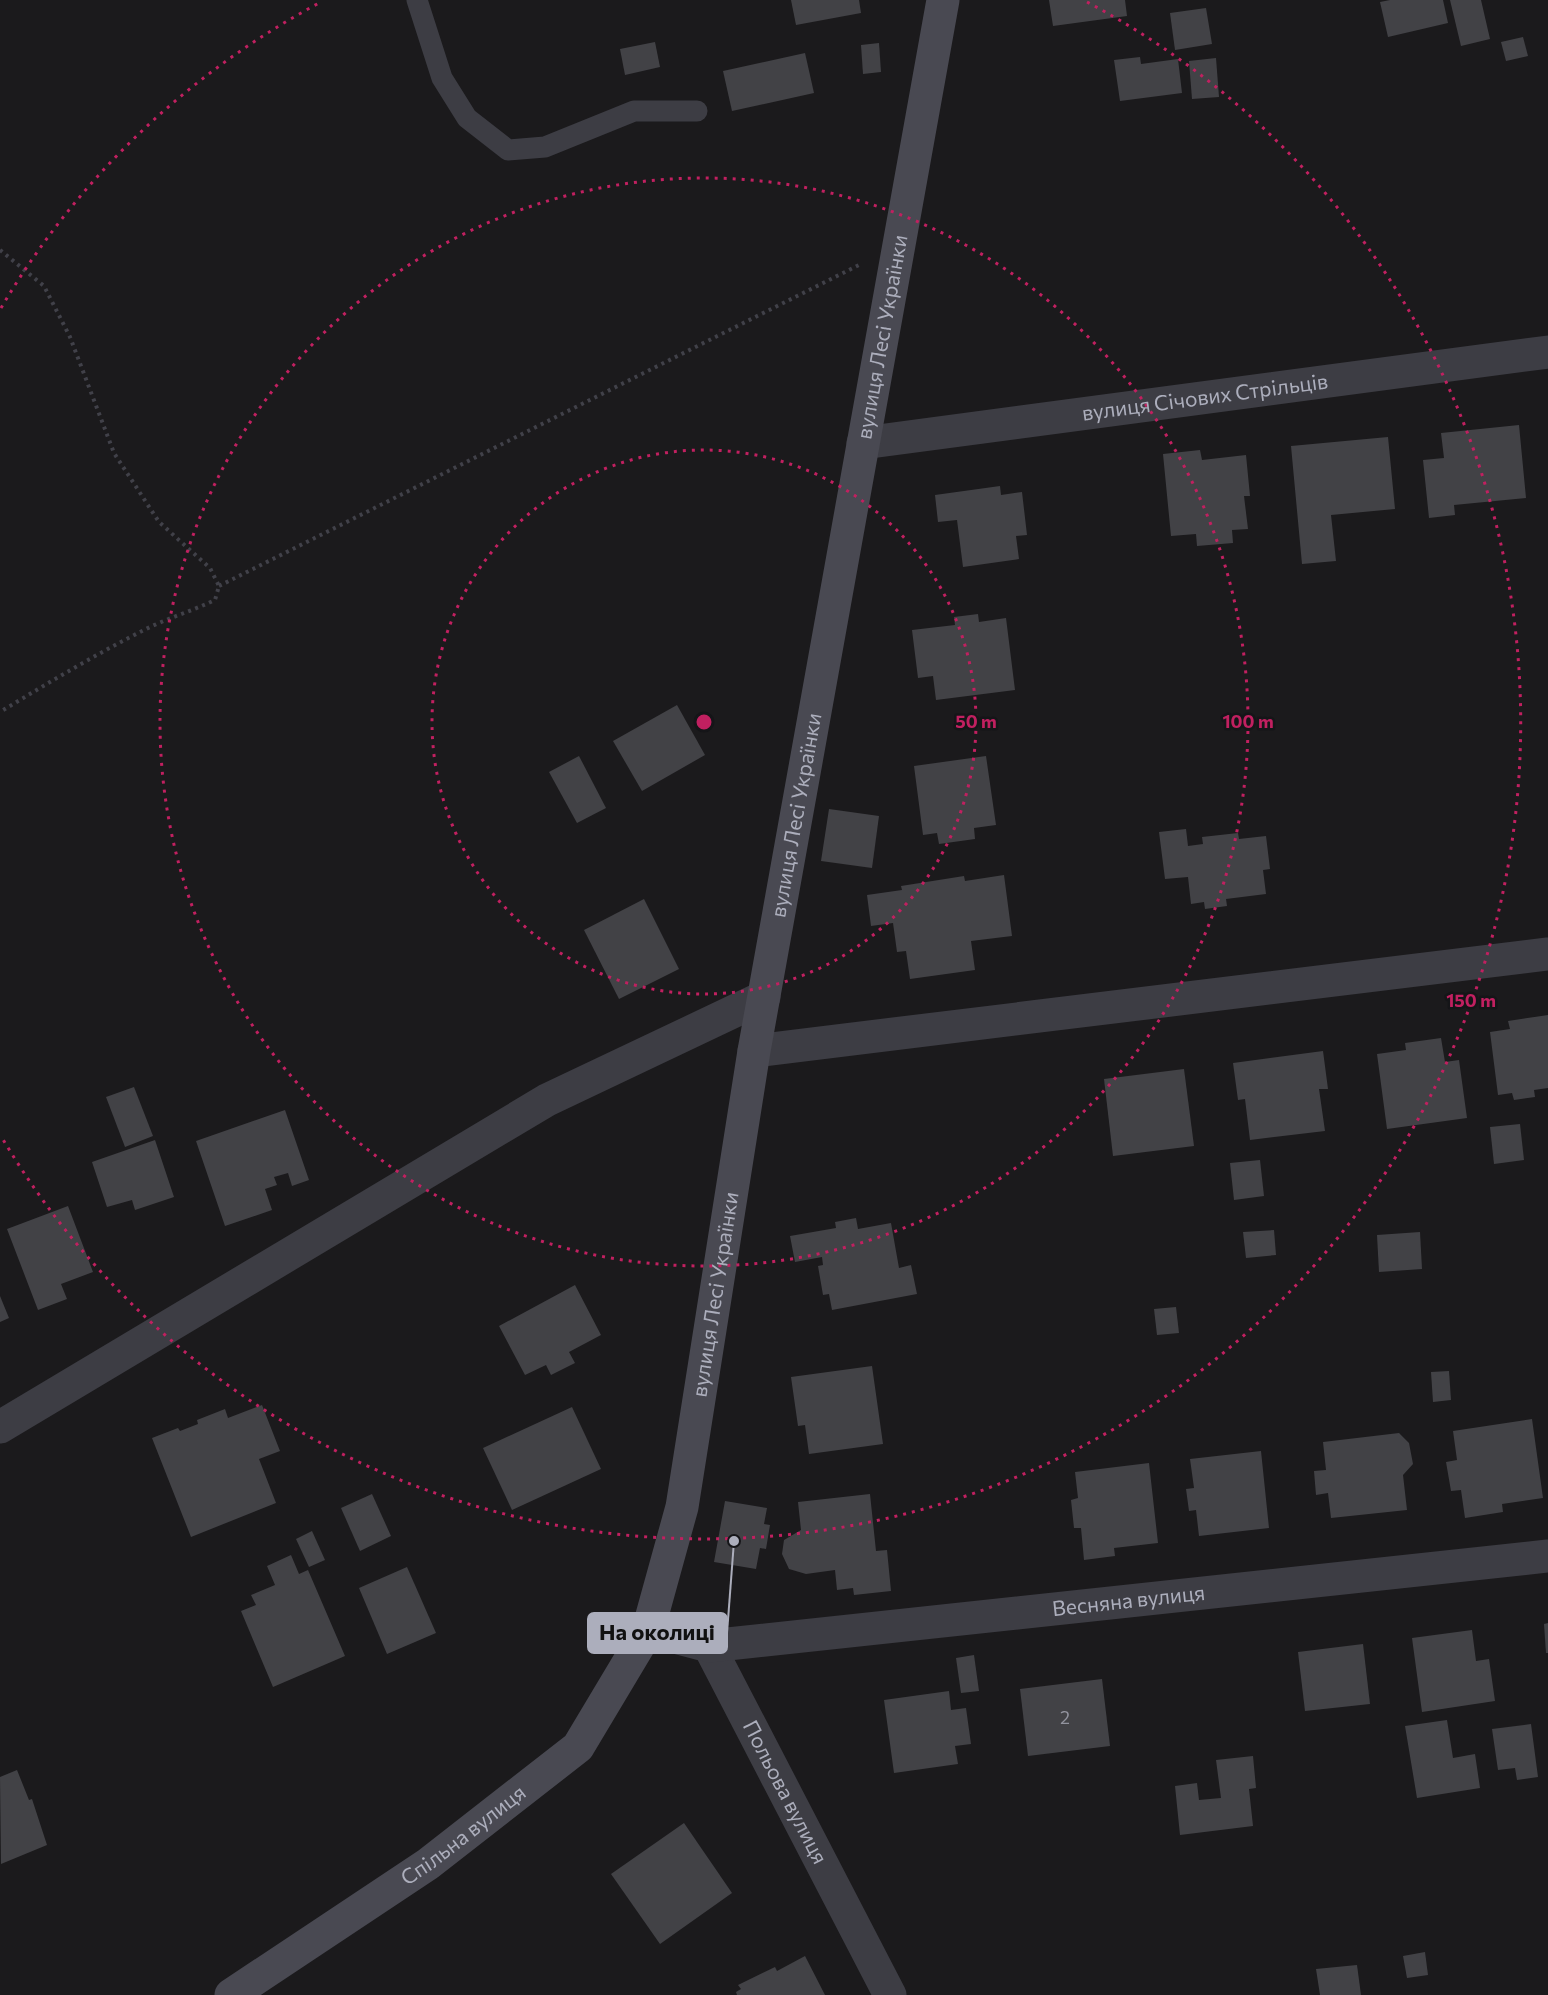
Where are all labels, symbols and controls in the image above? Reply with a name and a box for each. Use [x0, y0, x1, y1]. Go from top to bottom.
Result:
street label: вулиця Лесі Українки [850, 232, 912, 441]
street label: вулиця Січових Стрільців [1080, 367, 1329, 425]
text: 50 m [955, 710, 997, 732]
text: 100 m [1222, 710, 1274, 732]
street label: вулиця Лесі Українки [764, 711, 826, 919]
centre of rings [694, 712, 714, 732]
text: 150 m [1446, 989, 1496, 1011]
street label: вулиця Лесі Українки [686, 1190, 743, 1399]
street label: Весняна вулиця [1051, 1579, 1206, 1620]
callout: На околиці [588, 1613, 727, 1653]
text: На околиці [599, 1618, 715, 1645]
house number: 2 [1060, 1706, 1070, 1728]
street label: Польова вулиця [739, 1716, 834, 1868]
street label: Спільна вулиця [395, 1779, 530, 1890]

